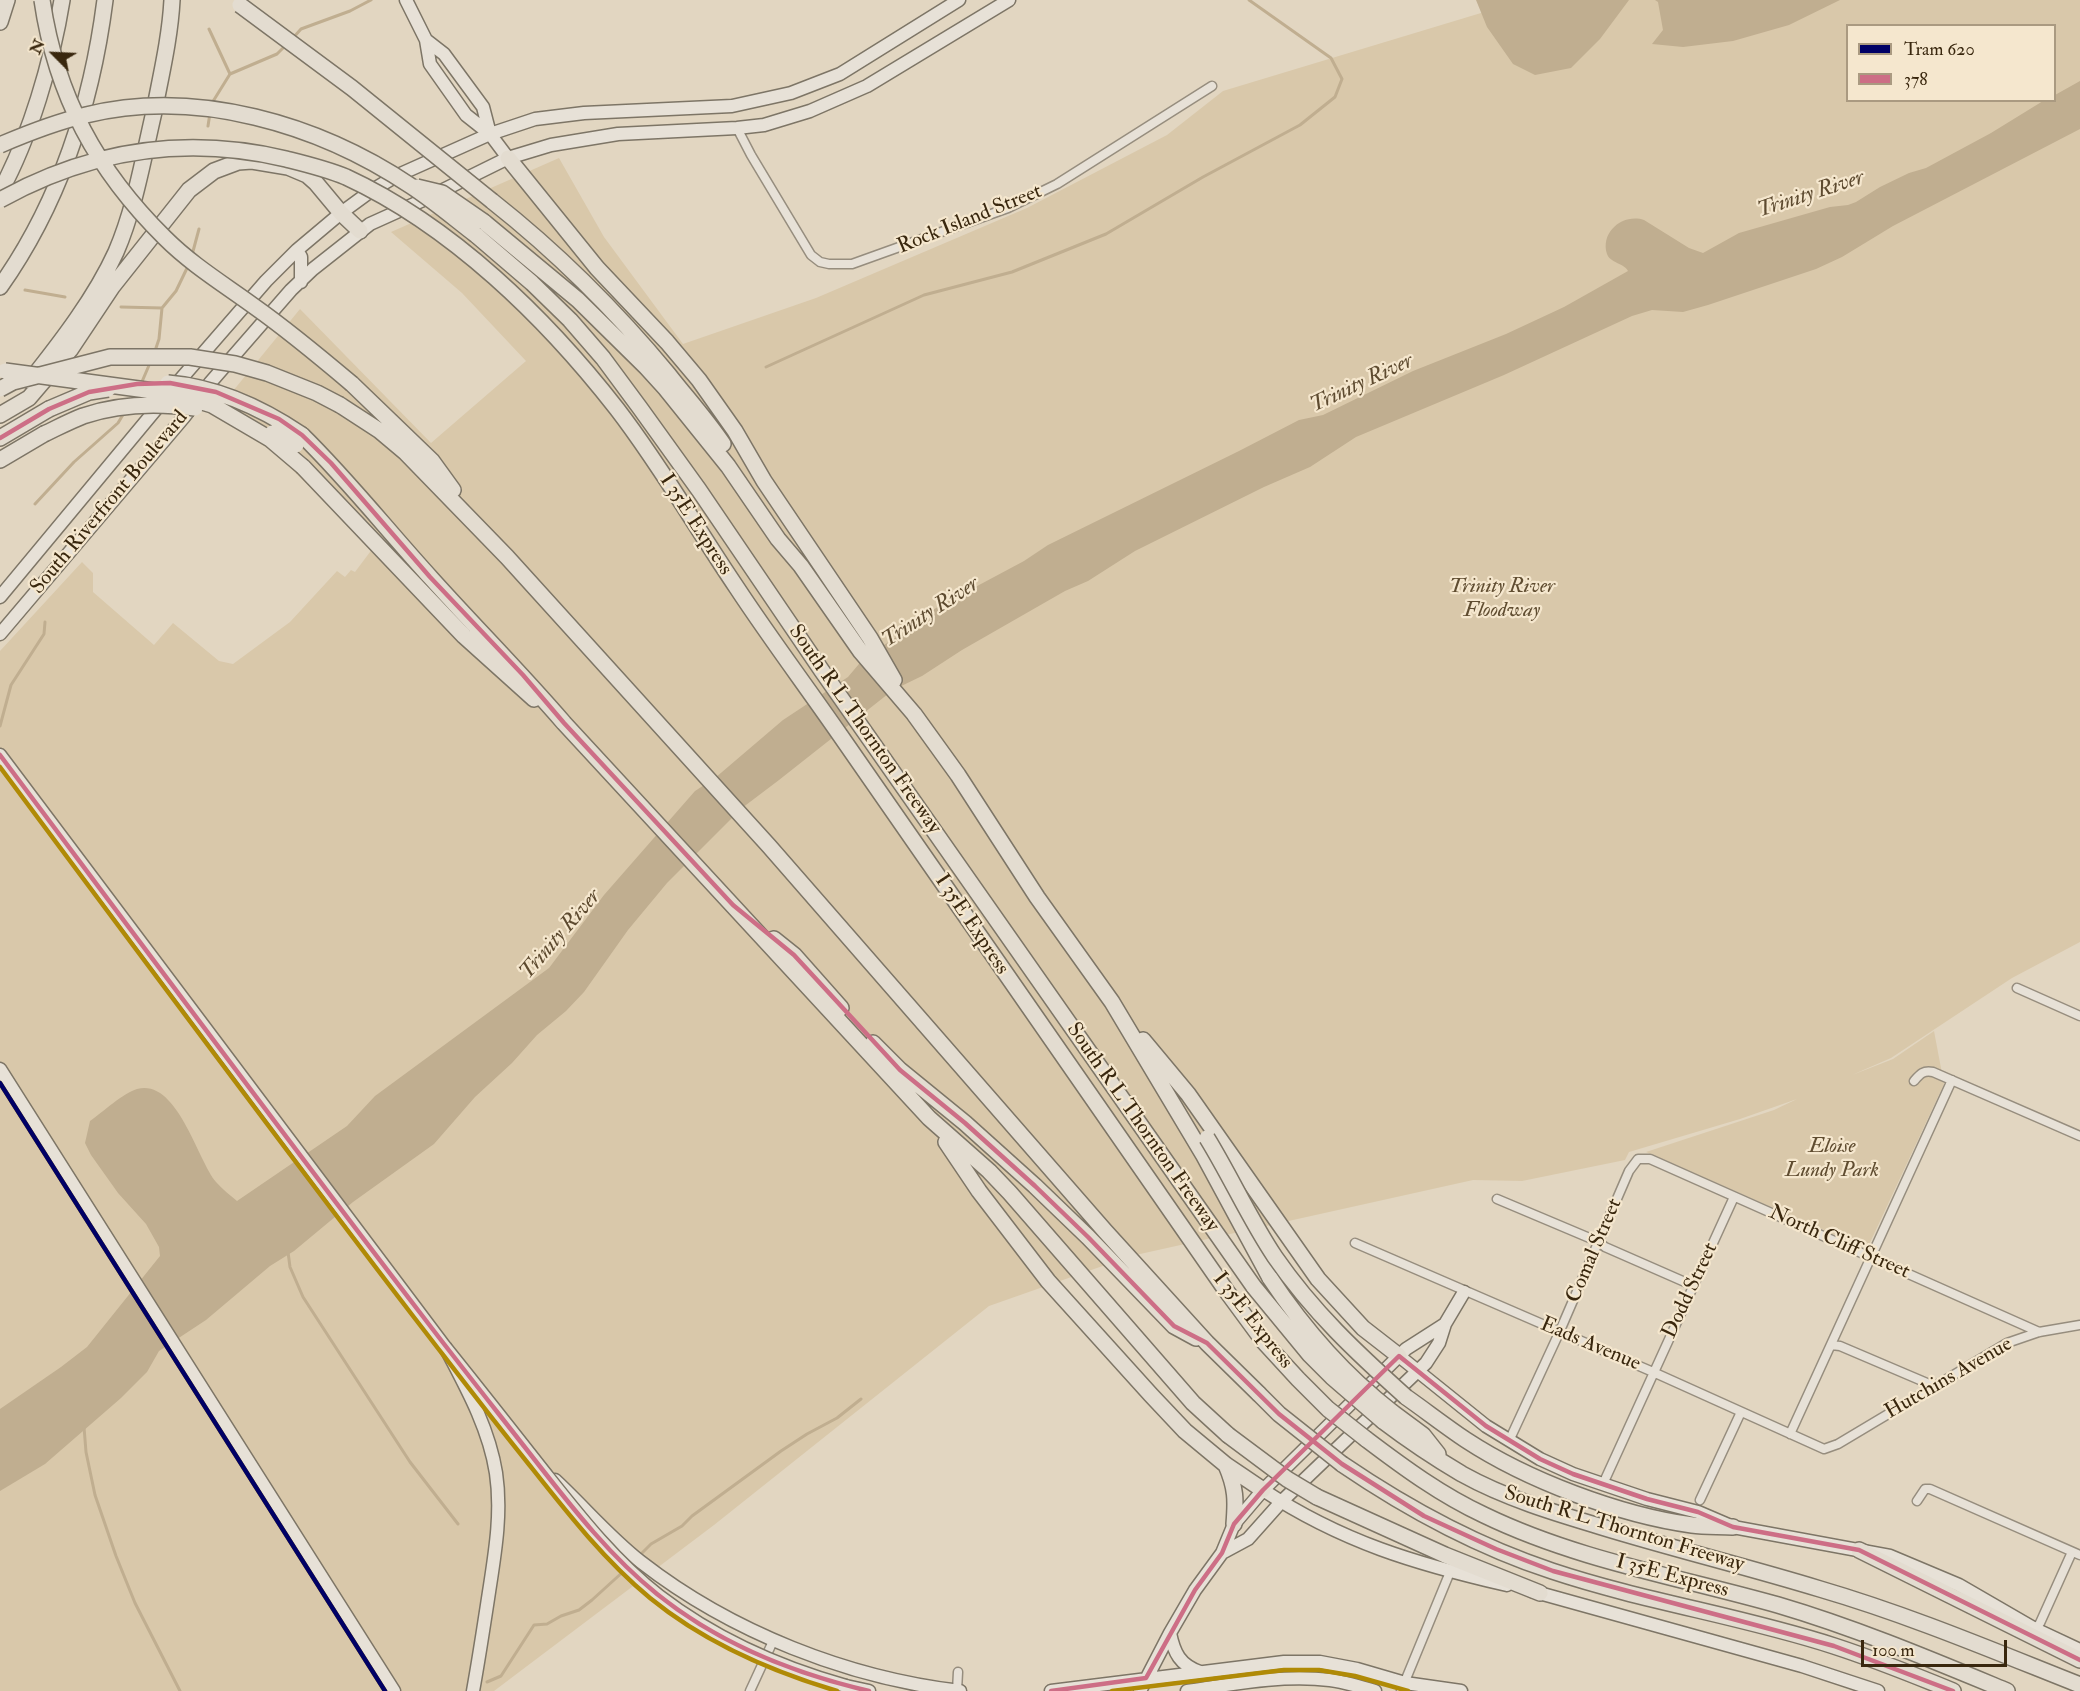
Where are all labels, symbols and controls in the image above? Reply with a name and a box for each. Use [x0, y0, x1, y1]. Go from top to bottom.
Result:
north arrow [24, 24, 84, 84]
legend [1846, 24, 2056, 102]
text: N [26, 36, 50, 57]
text: Tram 620 [1904, 38, 1975, 61]
text: 378 [1904, 68, 1928, 91]
water label: Trinity River [1754, 165, 1868, 225]
street label: Rock Island Street [894, 180, 1046, 260]
water label: Trinity River [1306, 349, 1418, 419]
street label: South Riverfront Boulevard [26, 406, 194, 600]
street label: I 35E Express [653, 470, 737, 580]
water label: Trinity River [877, 572, 985, 654]
park label: Trinity River Floodway [1449, 574, 1555, 624]
street label: South R L Thornton Freeway [782, 620, 946, 840]
street label: I 35E Express [928, 870, 1014, 980]
water label: Trinity River [515, 885, 607, 985]
street label: South R L Thornton Freeway [1060, 1018, 1224, 1238]
park label: Eloise Lundy Park [1785, 1134, 1879, 1184]
street label: Comal Street [1562, 1195, 1628, 1307]
street label: North Cliff Street [1765, 1201, 1913, 1285]
street label: Dodd Street [1658, 1239, 1724, 1343]
street label: I 35E Express [1206, 1268, 1298, 1374]
street label: Eads Avenue [1536, 1313, 1644, 1377]
street label: Hutchins Avenue [1881, 1332, 2017, 1426]
street label: South R L Thornton Freeway [1501, 1481, 1747, 1579]
street label: I 35E Express [1613, 1550, 1731, 1604]
scale bar [1864, 1628, 2010, 1666]
text: 100 m [1872, 1639, 1915, 1662]

